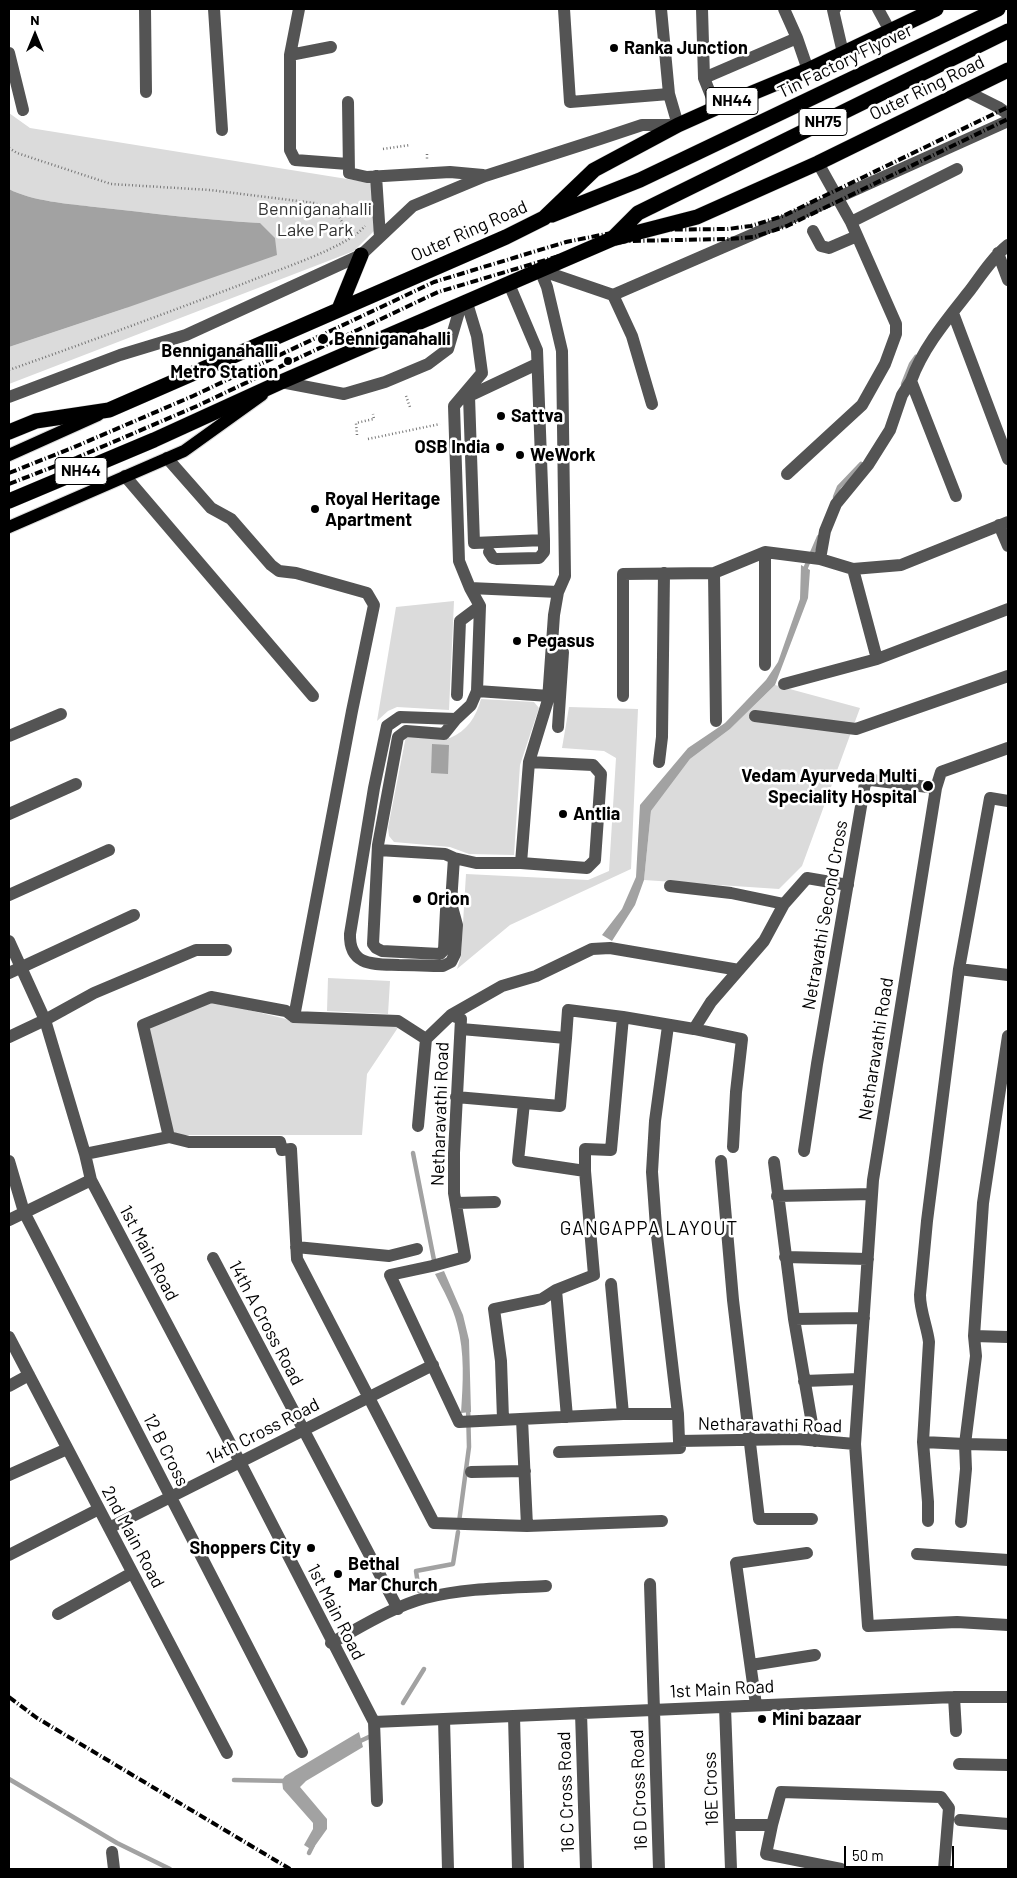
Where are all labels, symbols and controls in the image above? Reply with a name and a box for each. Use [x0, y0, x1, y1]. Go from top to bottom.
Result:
north arrow [10, 10, 60, 60]
text: N [30, 11, 40, 28]
street label: Tin Factory Flyover [774, 19, 916, 103]
place label: Ranka Junction [624, 37, 748, 59]
marker: Ranka Junction [608, 42, 620, 54]
street label: Outer Ring Road [866, 51, 988, 125]
road number: NH44 [706, 88, 758, 114]
road number: NH75 [799, 108, 847, 136]
street label: Outer Ring Road [407, 196, 531, 266]
park label: Benniganahalli Lake Park [258, 198, 372, 240]
place label: Benniganahalli [334, 328, 451, 350]
marker: Benniganahalli [316, 332, 330, 346]
place label: Benniganahalli Metro Station [161, 340, 278, 382]
marker: Benniganahalli Metro Station [282, 355, 294, 367]
place label: Sattva [511, 405, 563, 427]
marker: Sattva [495, 410, 507, 422]
place label: OSB India [415, 436, 490, 458]
marker: OSB India [494, 441, 506, 453]
place label: WeWork [530, 444, 596, 466]
marker: WeWork [514, 449, 526, 461]
road number: NH44 [55, 458, 107, 484]
place label: Royal Heritage Apartment [325, 488, 440, 530]
marker: Royal Heritage Apartment [309, 503, 321, 515]
place label: Pegasus [527, 630, 594, 652]
marker: Pegasus [511, 635, 523, 647]
place label: Vedam Ayurveda Multi Speciality Hospital [741, 765, 917, 808]
marker: Vedam Ayurveda Multi Speciality Hospital [921, 779, 935, 793]
place label: Antlia [573, 803, 620, 825]
marker: Antlia [557, 808, 569, 820]
street label: Netravathi Second Cross [798, 818, 852, 1012]
place label: Orion [427, 888, 470, 910]
marker: Orion [411, 893, 423, 905]
street label: Netharavathi Road [854, 976, 898, 1122]
street label: Netharavathi Road [427, 1041, 453, 1187]
street label: 1st Main Road [115, 1202, 183, 1304]
district label: GANGAPPA LAYOUT [558, 1218, 740, 1240]
street label: 14th A Cross Road [224, 1257, 308, 1389]
street label: 14th Cross Road [203, 1393, 323, 1469]
street label: 12 B Cross [139, 1410, 193, 1490]
street label: Netharavathi Road [698, 1413, 842, 1437]
street label: 2nd Main Road [97, 1482, 169, 1592]
place label: Shoppers City [189, 1537, 301, 1559]
marker: Shoppers City [305, 1542, 317, 1554]
place label: Bethal Mar Church [348, 1553, 438, 1596]
street label: 1st Main Road [303, 1560, 369, 1664]
marker: Bethal Mar Church [332, 1568, 344, 1580]
street label: 1st Main Road [669, 1675, 775, 1703]
place label: Mini bazaar [772, 1708, 861, 1730]
marker: Mini bazaar [756, 1713, 768, 1725]
street label: 16 D Cross Road [626, 1729, 652, 1851]
street label: 16 C Cross Road [553, 1731, 579, 1853]
street label: 16E Cross [699, 1751, 723, 1827]
scale bar [847, 1836, 957, 1868]
text: 50 m [852, 1846, 884, 1864]

